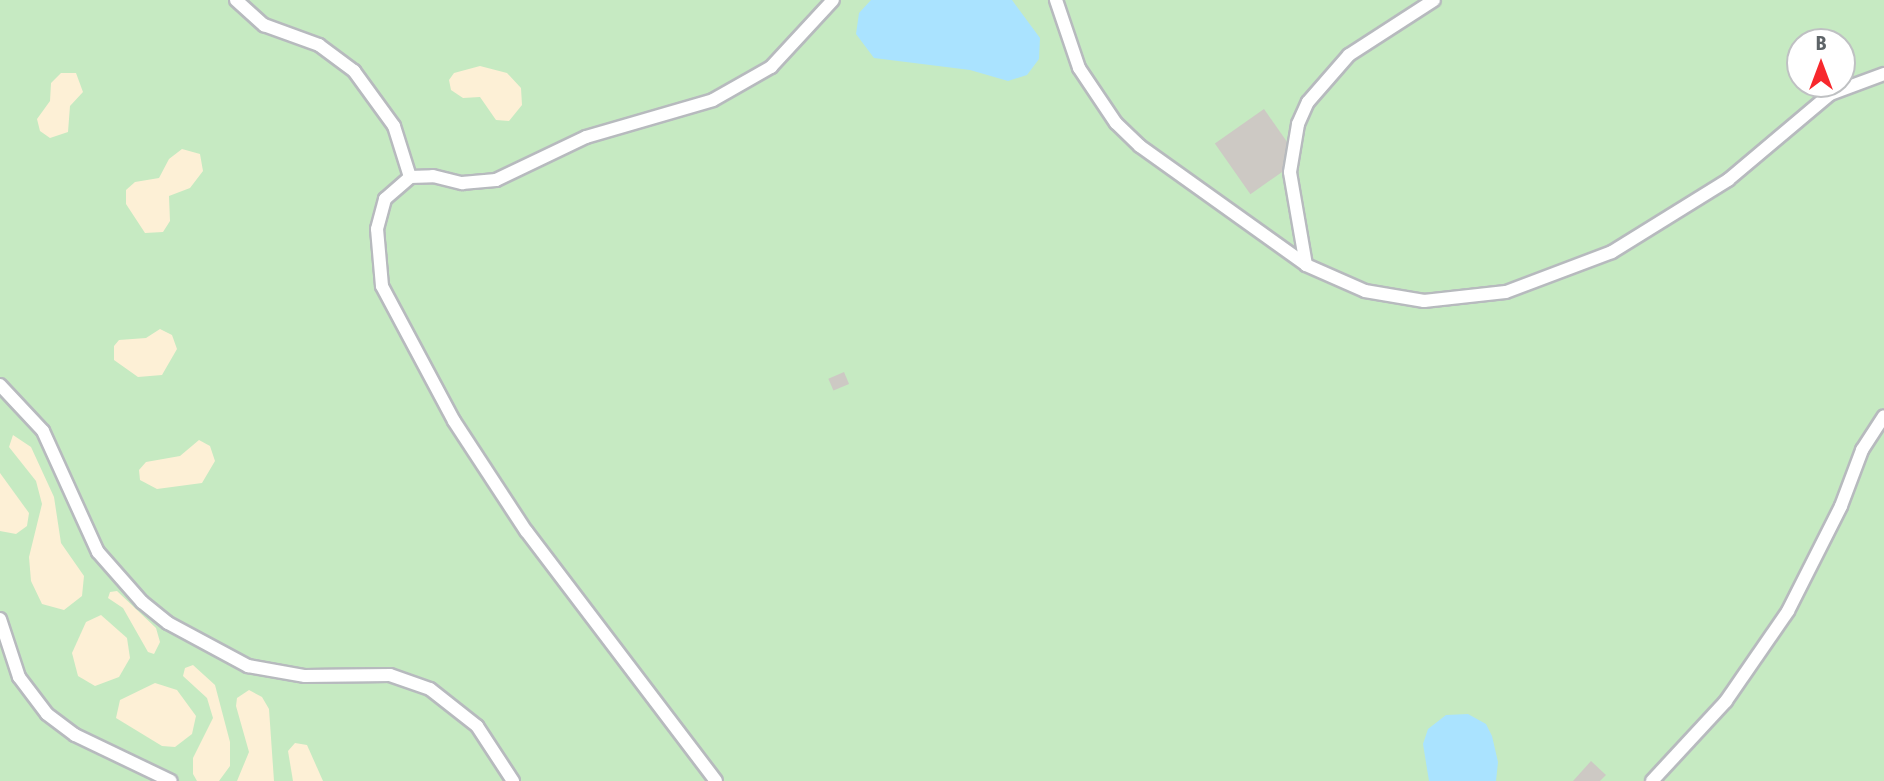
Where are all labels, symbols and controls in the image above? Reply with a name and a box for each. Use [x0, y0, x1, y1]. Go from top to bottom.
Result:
north arrow [1786, 28, 1856, 98]
text: B [1816, 32, 1826, 55]

